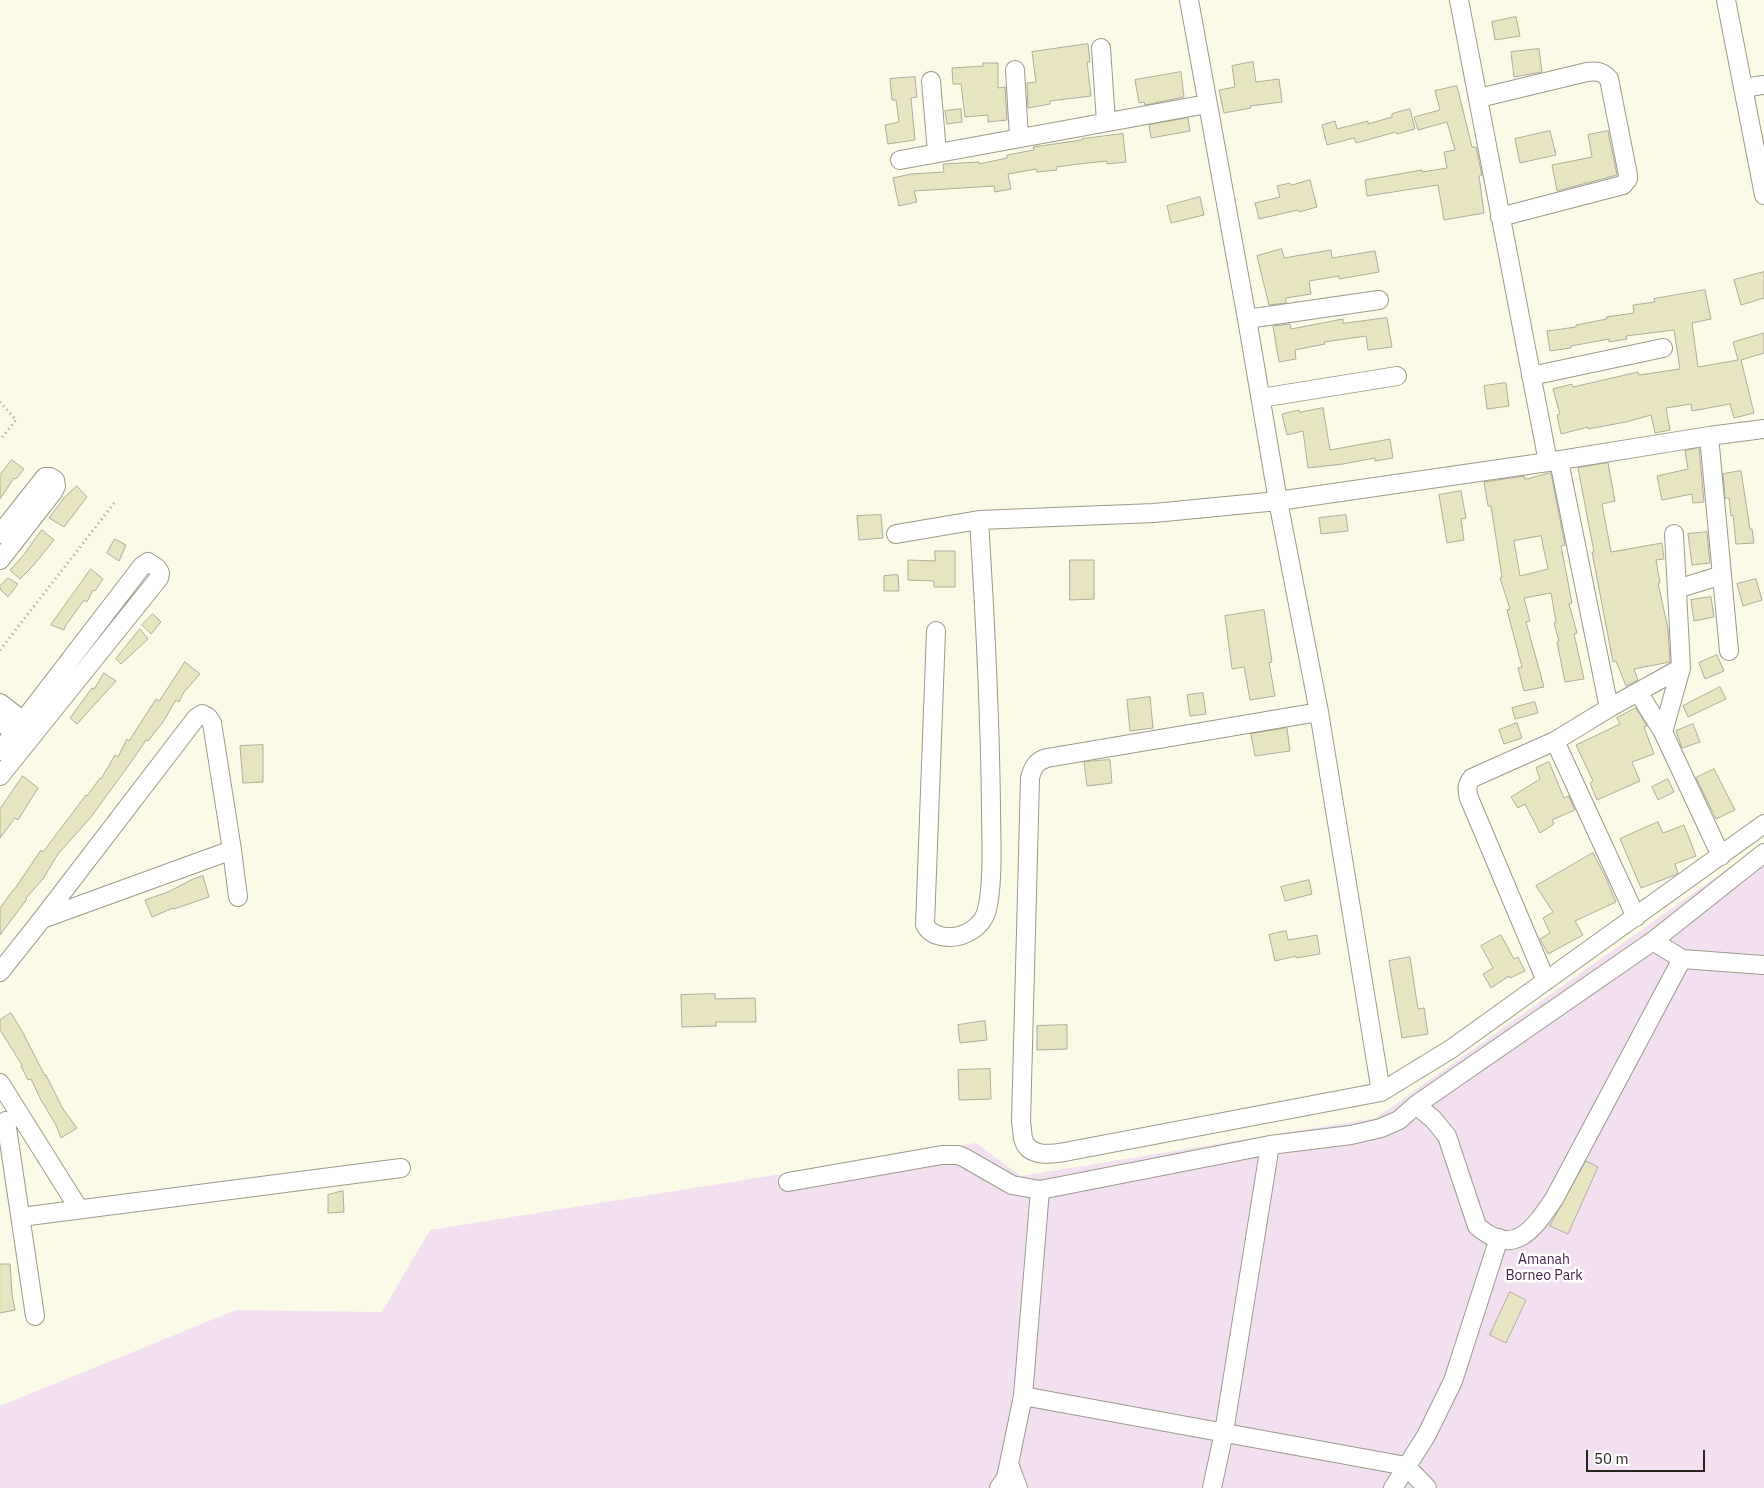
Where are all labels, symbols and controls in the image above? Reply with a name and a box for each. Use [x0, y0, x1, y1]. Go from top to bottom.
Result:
park label: Amanah Borneo Park [1505, 1252, 1583, 1284]
scale bar [1589, 1440, 1708, 1472]
text: 50 m [1594, 1449, 1629, 1468]

